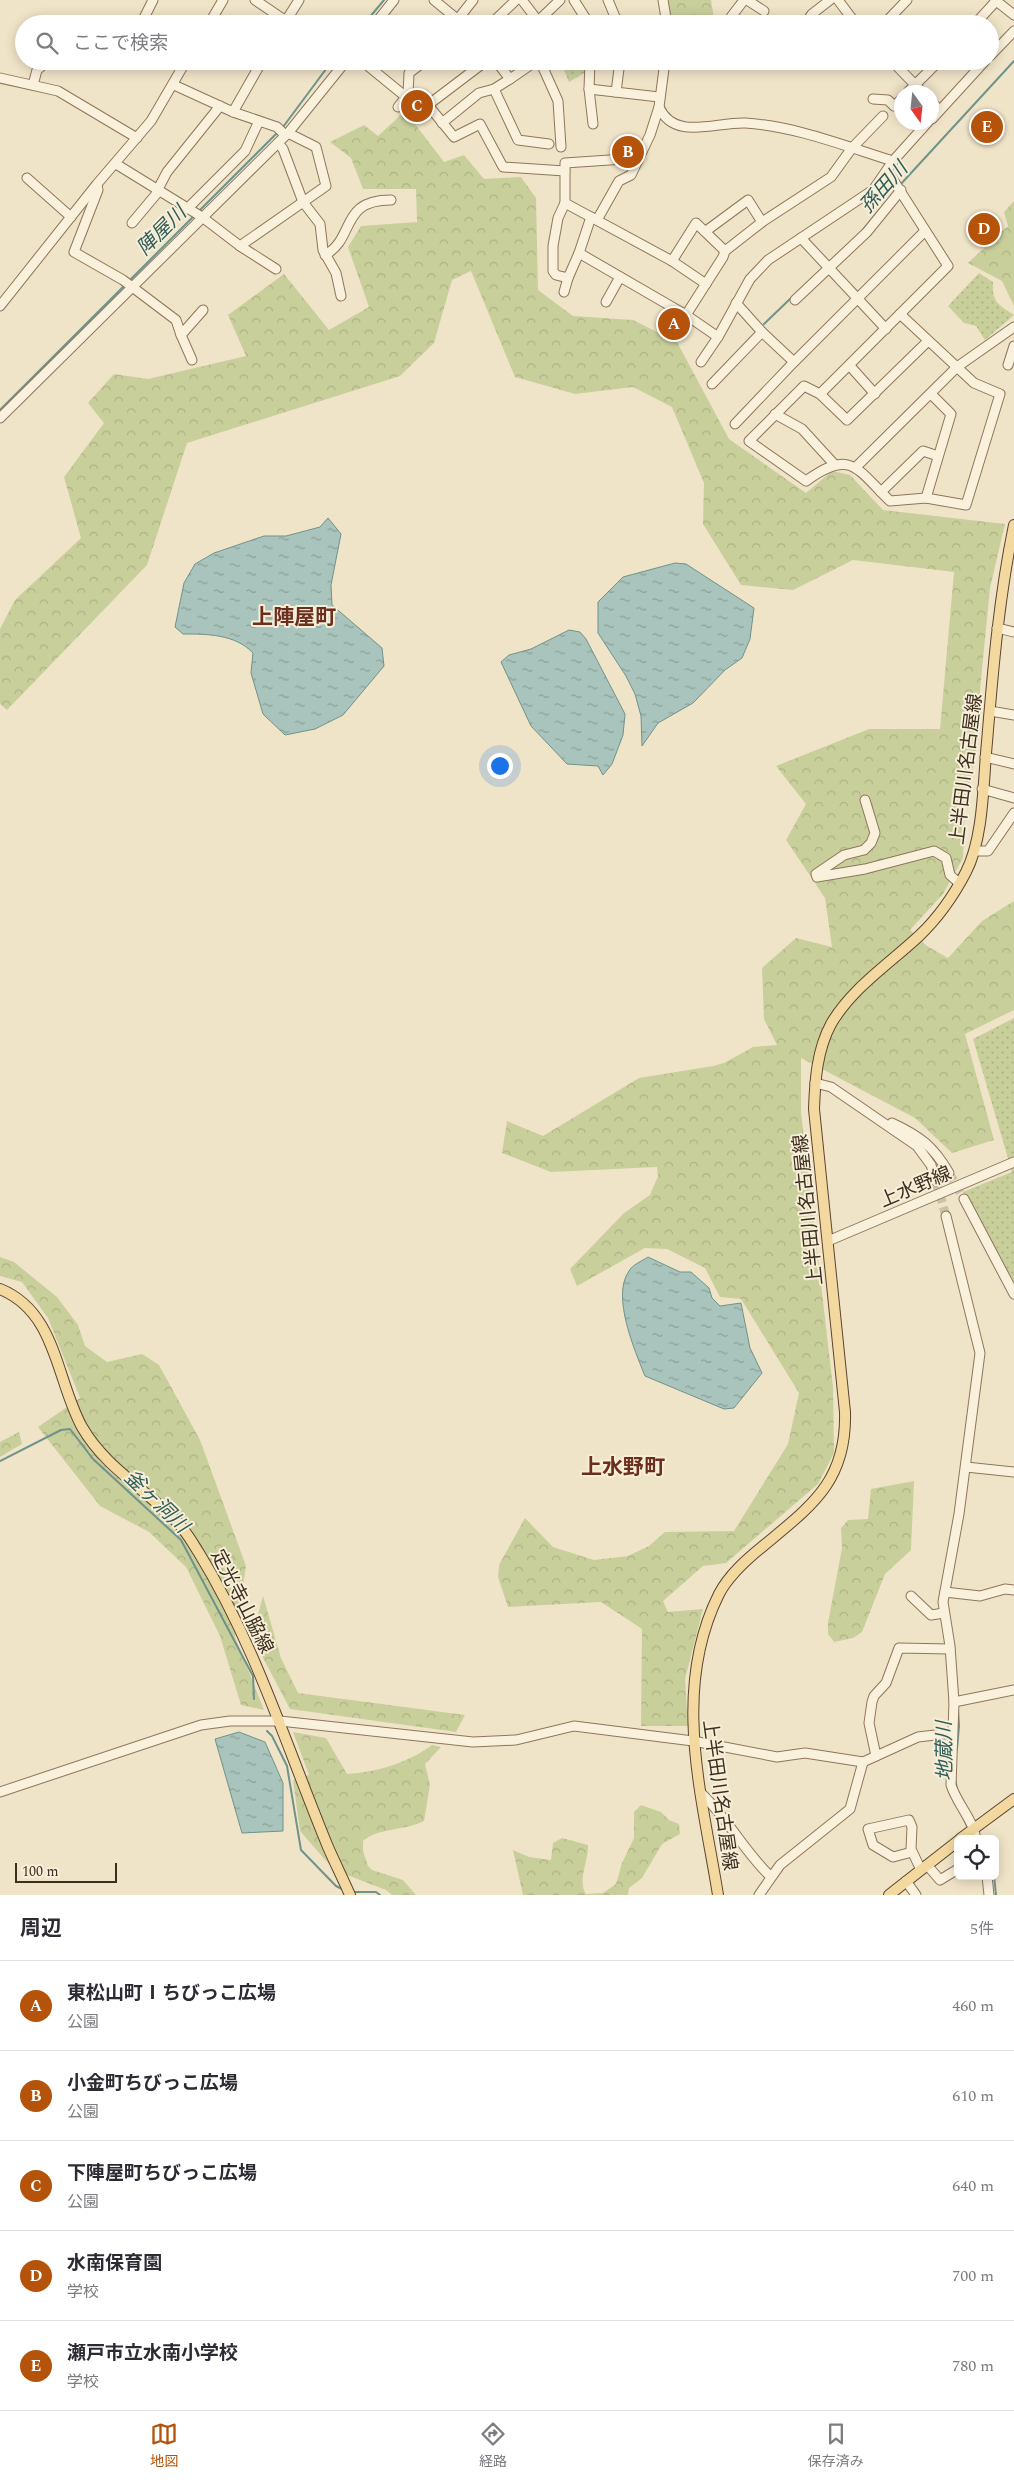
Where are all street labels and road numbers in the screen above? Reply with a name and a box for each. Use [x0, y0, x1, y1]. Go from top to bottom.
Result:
street label: 上半田川名古屋線 [943, 692, 990, 846]
street label: 上半田川名古屋線 [786, 1133, 831, 1287]
street label: 上水野線 [875, 1159, 956, 1216]
street label: 定光寺山脇線 [203, 1544, 280, 1659]
street label: 上半田川名古屋線 [695, 1718, 744, 1872]

